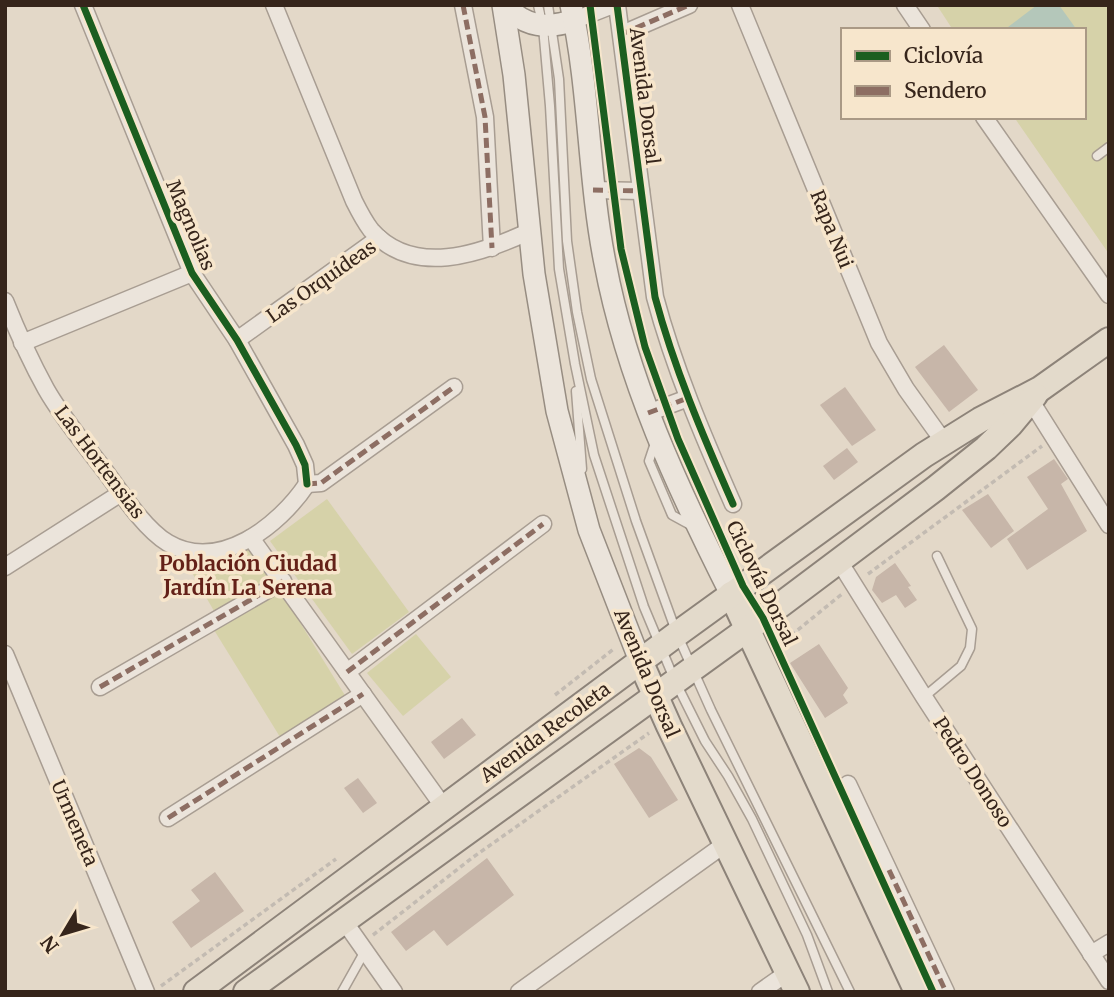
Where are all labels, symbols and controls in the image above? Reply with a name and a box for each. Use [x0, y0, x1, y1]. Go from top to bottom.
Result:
street label: Avenida Dorsal [625, 25, 665, 166]
legend [841, 28, 1086, 119]
text: Ciclovía [904, 42, 983, 69]
text: Sendero [904, 77, 987, 104]
street label: Magnolias [161, 176, 221, 274]
street label: Rapa Nui [805, 186, 859, 272]
street label: Las Orquídeas [262, 234, 380, 328]
street label: Las Hortensias [50, 401, 150, 523]
street label: Ciclovía Dorsal [721, 517, 803, 650]
district label: Población Ciudad Jardín La Serena [159, 550, 337, 601]
street label: Avenida Dorsal [609, 604, 685, 741]
street label: Avenida Recoleta [474, 677, 615, 788]
street label: Pedro Donoso [928, 712, 1018, 832]
street label: Urmeneta [46, 776, 104, 870]
north arrow [28, 899, 98, 969]
text: N [36, 931, 64, 958]

